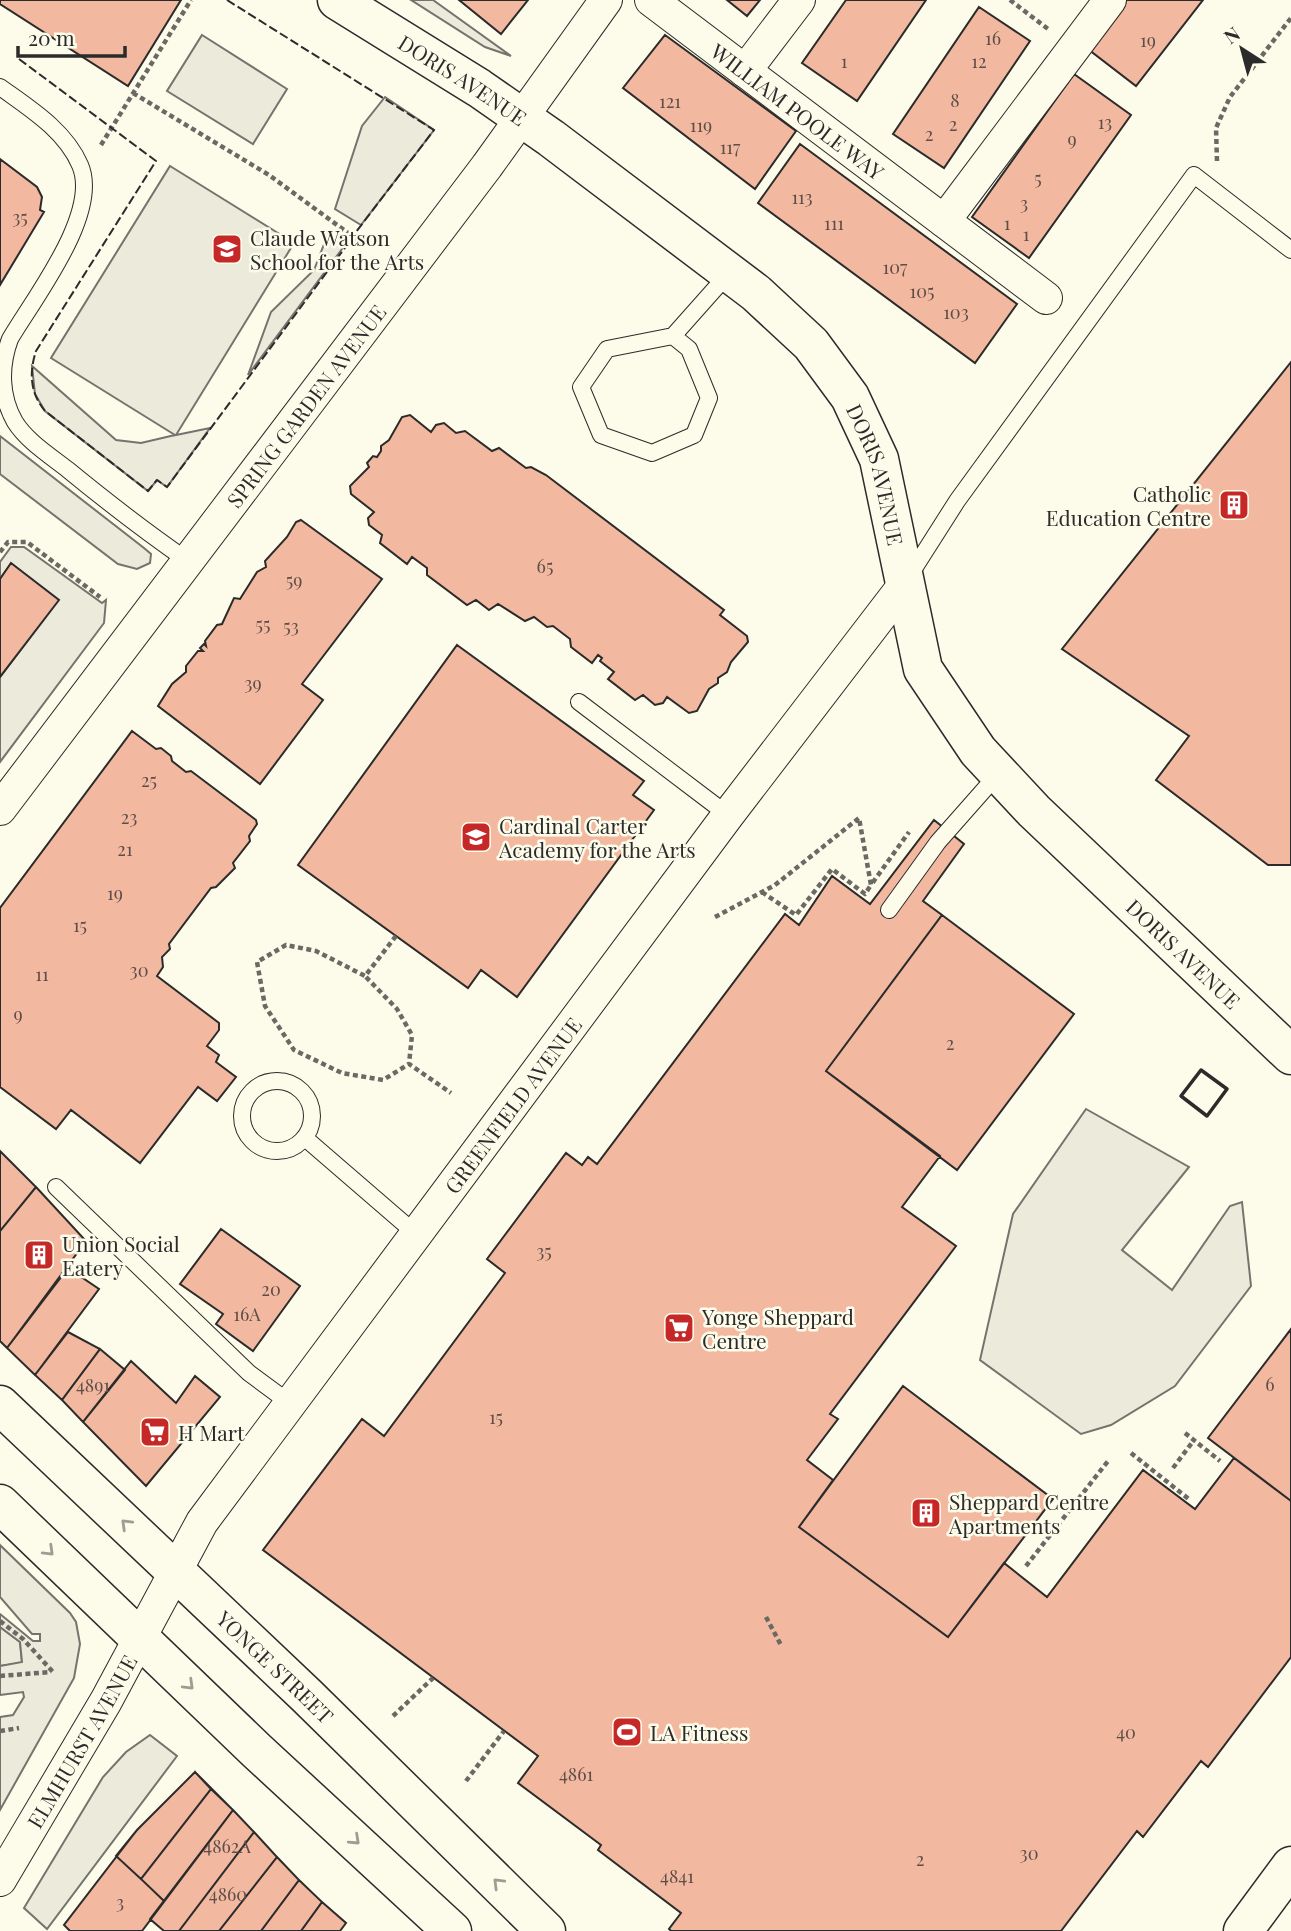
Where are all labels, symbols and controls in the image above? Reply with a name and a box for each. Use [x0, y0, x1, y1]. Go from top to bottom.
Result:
scale bar [18, 14, 124, 58]
north arrow [1207, 14, 1277, 84]
text: N [1218, 20, 1245, 49]
text: 20 m [28, 23, 75, 51]
house number: 16 [985, 26, 1001, 50]
street label: DORIS AVENUE [394, 28, 533, 131]
house number: 19 [1140, 28, 1156, 52]
street label: WILLIAM POOLE WAY [705, 36, 890, 185]
house number: 1 [841, 49, 848, 73]
house number: 12 [971, 49, 987, 73]
house number: 8 [950, 88, 960, 112]
house number: 121 [659, 89, 681, 113]
house number: 13 [1098, 110, 1112, 134]
house number: 2 [949, 112, 957, 136]
house number: 119 [690, 113, 712, 137]
house number: 2 [925, 122, 933, 146]
house number: 9 [1067, 127, 1077, 151]
house number: 117 [720, 135, 741, 159]
house number: 5 [1034, 166, 1042, 190]
house number: 113 [791, 185, 813, 209]
house number: 3 [1020, 191, 1028, 215]
house number: 35 [12, 205, 28, 229]
house number: 111 [824, 211, 844, 235]
house number: 1 [1004, 211, 1011, 235]
house number: 1 [1023, 222, 1030, 246]
place label: Claude Watson School for the Arts [250, 223, 424, 275]
school or university icon: Claude Watson School for the Arts [210, 232, 244, 266]
house number: 107 [883, 255, 908, 279]
house number: 105 [910, 279, 934, 303]
street label: SPRING GARDEN AVENUE [220, 299, 391, 513]
house number: 103 [943, 300, 969, 324]
street label: DORIS AVENUE [841, 399, 911, 548]
place label: Catholic Education Centre [1046, 479, 1211, 531]
building icon: Catholic Education Centre [1217, 488, 1251, 522]
house number: 65 [537, 554, 553, 578]
house number: 59 [286, 568, 302, 592]
house number: 55 [256, 612, 270, 636]
house number: 53 [283, 614, 299, 638]
house number: 39 [244, 671, 262, 695]
house number: 25 [141, 768, 157, 792]
house number: 23 [121, 805, 137, 829]
place label: Cardinal Carter Academy for the Arts [498, 811, 696, 863]
school or university icon: Cardinal Carter Academy for the Arts [459, 820, 493, 854]
house number: 21 [117, 837, 133, 861]
house number: 19 [107, 881, 123, 905]
street label: DORIS AVENUE [1121, 892, 1247, 1014]
house number: 15 [73, 913, 87, 937]
house number: 30 [130, 958, 148, 982]
house number: 11 [35, 962, 49, 986]
house number: 9 [13, 1002, 23, 1026]
street label: GREENFIELD AVENUE [438, 1011, 587, 1199]
house number: 2 [946, 1031, 954, 1055]
place label: Union Social Eatery [62, 1229, 180, 1281]
building icon: Union Social Eatery [22, 1238, 56, 1272]
house number: 35 [536, 1239, 552, 1263]
house number: 20 [261, 1277, 281, 1301]
house number: 16A [233, 1302, 261, 1326]
place label: Yonge Sheppard Centre [701, 1302, 854, 1354]
supermarket icon: Yonge Sheppard Centre [662, 1311, 696, 1345]
house number: 6 [1265, 1372, 1275, 1396]
house number: 4891 [76, 1373, 110, 1397]
house number: 15 [489, 1405, 503, 1429]
supermarket icon: H Mart [138, 1415, 172, 1449]
place label: H Mart [178, 1418, 245, 1446]
place label: Sheppard Centre Apartments [948, 1487, 1109, 1539]
building icon: Sheppard Centre Apartments [909, 1496, 943, 1530]
one-way arrow [121, 1520, 134, 1533]
one-way arrow [41, 1543, 54, 1555]
street label: YONGE STREET [210, 1603, 340, 1729]
street label: ELMHURST AVENUE [20, 1650, 142, 1833]
one-way arrow [181, 1676, 194, 1689]
sports icon: LA Fitness [610, 1715, 644, 1749]
place label: LA Fitness [650, 1718, 748, 1746]
house number: 40 [1116, 1720, 1136, 1744]
house number: 4861 [559, 1762, 593, 1786]
one-way arrow [347, 1832, 360, 1845]
house number: 4862A [203, 1834, 251, 1858]
house number: 30 [1020, 1841, 1038, 1865]
house number: 2 [916, 1847, 924, 1871]
house number: 4841 [660, 1864, 694, 1888]
one-way arrow [493, 1879, 506, 1892]
house number: 4860 [209, 1882, 247, 1906]
house number: 3 [116, 1890, 124, 1914]

